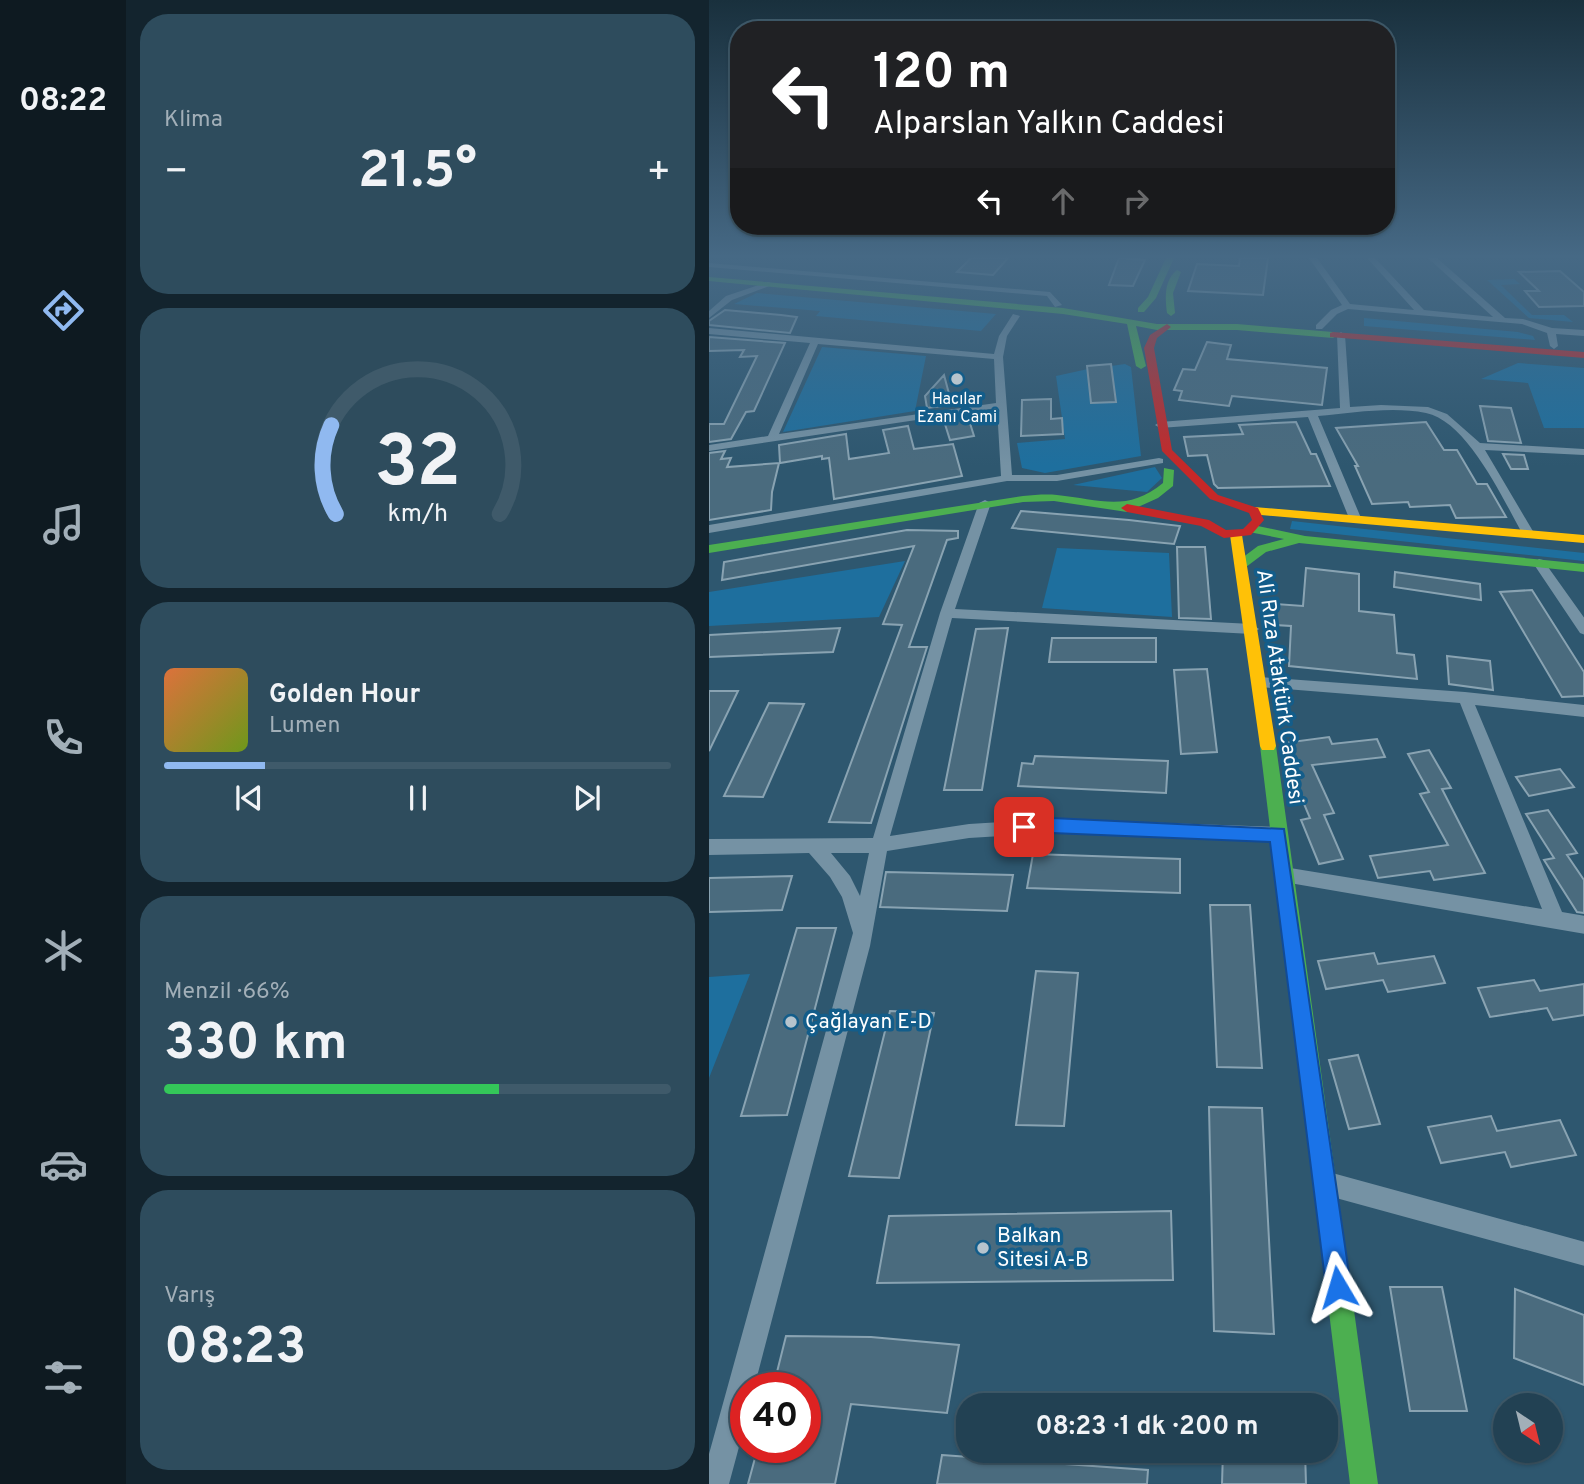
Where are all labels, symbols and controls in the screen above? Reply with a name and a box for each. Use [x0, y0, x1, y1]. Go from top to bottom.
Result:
text: 120 m [873, 44, 1010, 106]
icon: left [758, 49, 849, 140]
text: 08:22 [19, 82, 107, 122]
text: Alparslan Yalkın Caddesi [873, 105, 1225, 145]
text: Klima [164, 106, 223, 135]
text: 21.5° [358, 140, 477, 206]
text: − [164, 149, 189, 198]
text: + [646, 149, 671, 198]
icon: left [971, 182, 1009, 220]
icon: ahead [1044, 182, 1082, 220]
icon: right [1117, 182, 1155, 220]
icon: directions [39, 286, 88, 335]
marker: Hacılar Ezanı Cami [949, 371, 965, 387]
place label: Hacılar Ezanı Cami [917, 390, 997, 428]
text: 32 [374, 420, 461, 512]
text: km/h [387, 499, 448, 531]
icon: music [39, 500, 88, 549]
street label: Ali Rıza Ataktürk Caddesi [1249, 568, 1309, 806]
text: Golden Hour [269, 679, 420, 712]
text: Lumen [269, 712, 340, 741]
icon: phone [39, 713, 88, 762]
icon: previous [230, 779, 268, 817]
icon: pause [399, 779, 437, 817]
icon: next [568, 779, 606, 817]
pin [994, 797, 1054, 857]
icon: arrive [1005, 808, 1043, 846]
icon: climate [39, 926, 88, 975]
text: Menzil · 66% [164, 978, 290, 1007]
place label: Çağlayan E-D [805, 1009, 932, 1036]
text: 330 km [164, 1012, 347, 1078]
marker: Çağlayan E-D [783, 1014, 799, 1030]
icon: car [39, 1140, 88, 1189]
place label: Balkan Sitesi A-B [997, 1223, 1089, 1274]
marker: Balkan Sitesi A-B [975, 1240, 991, 1256]
position arrow [1301, 1250, 1375, 1324]
text: Varış [164, 1282, 215, 1311]
text: 08:23 [164, 1316, 307, 1382]
icon: filters [39, 1353, 88, 1402]
speed limit sign: 40 [730, 1372, 821, 1463]
north arrow [1493, 1393, 1563, 1463]
map controls [1493, 1393, 1563, 1463]
text: 08:23 · 1 dk · 200 m [1035, 1411, 1259, 1444]

